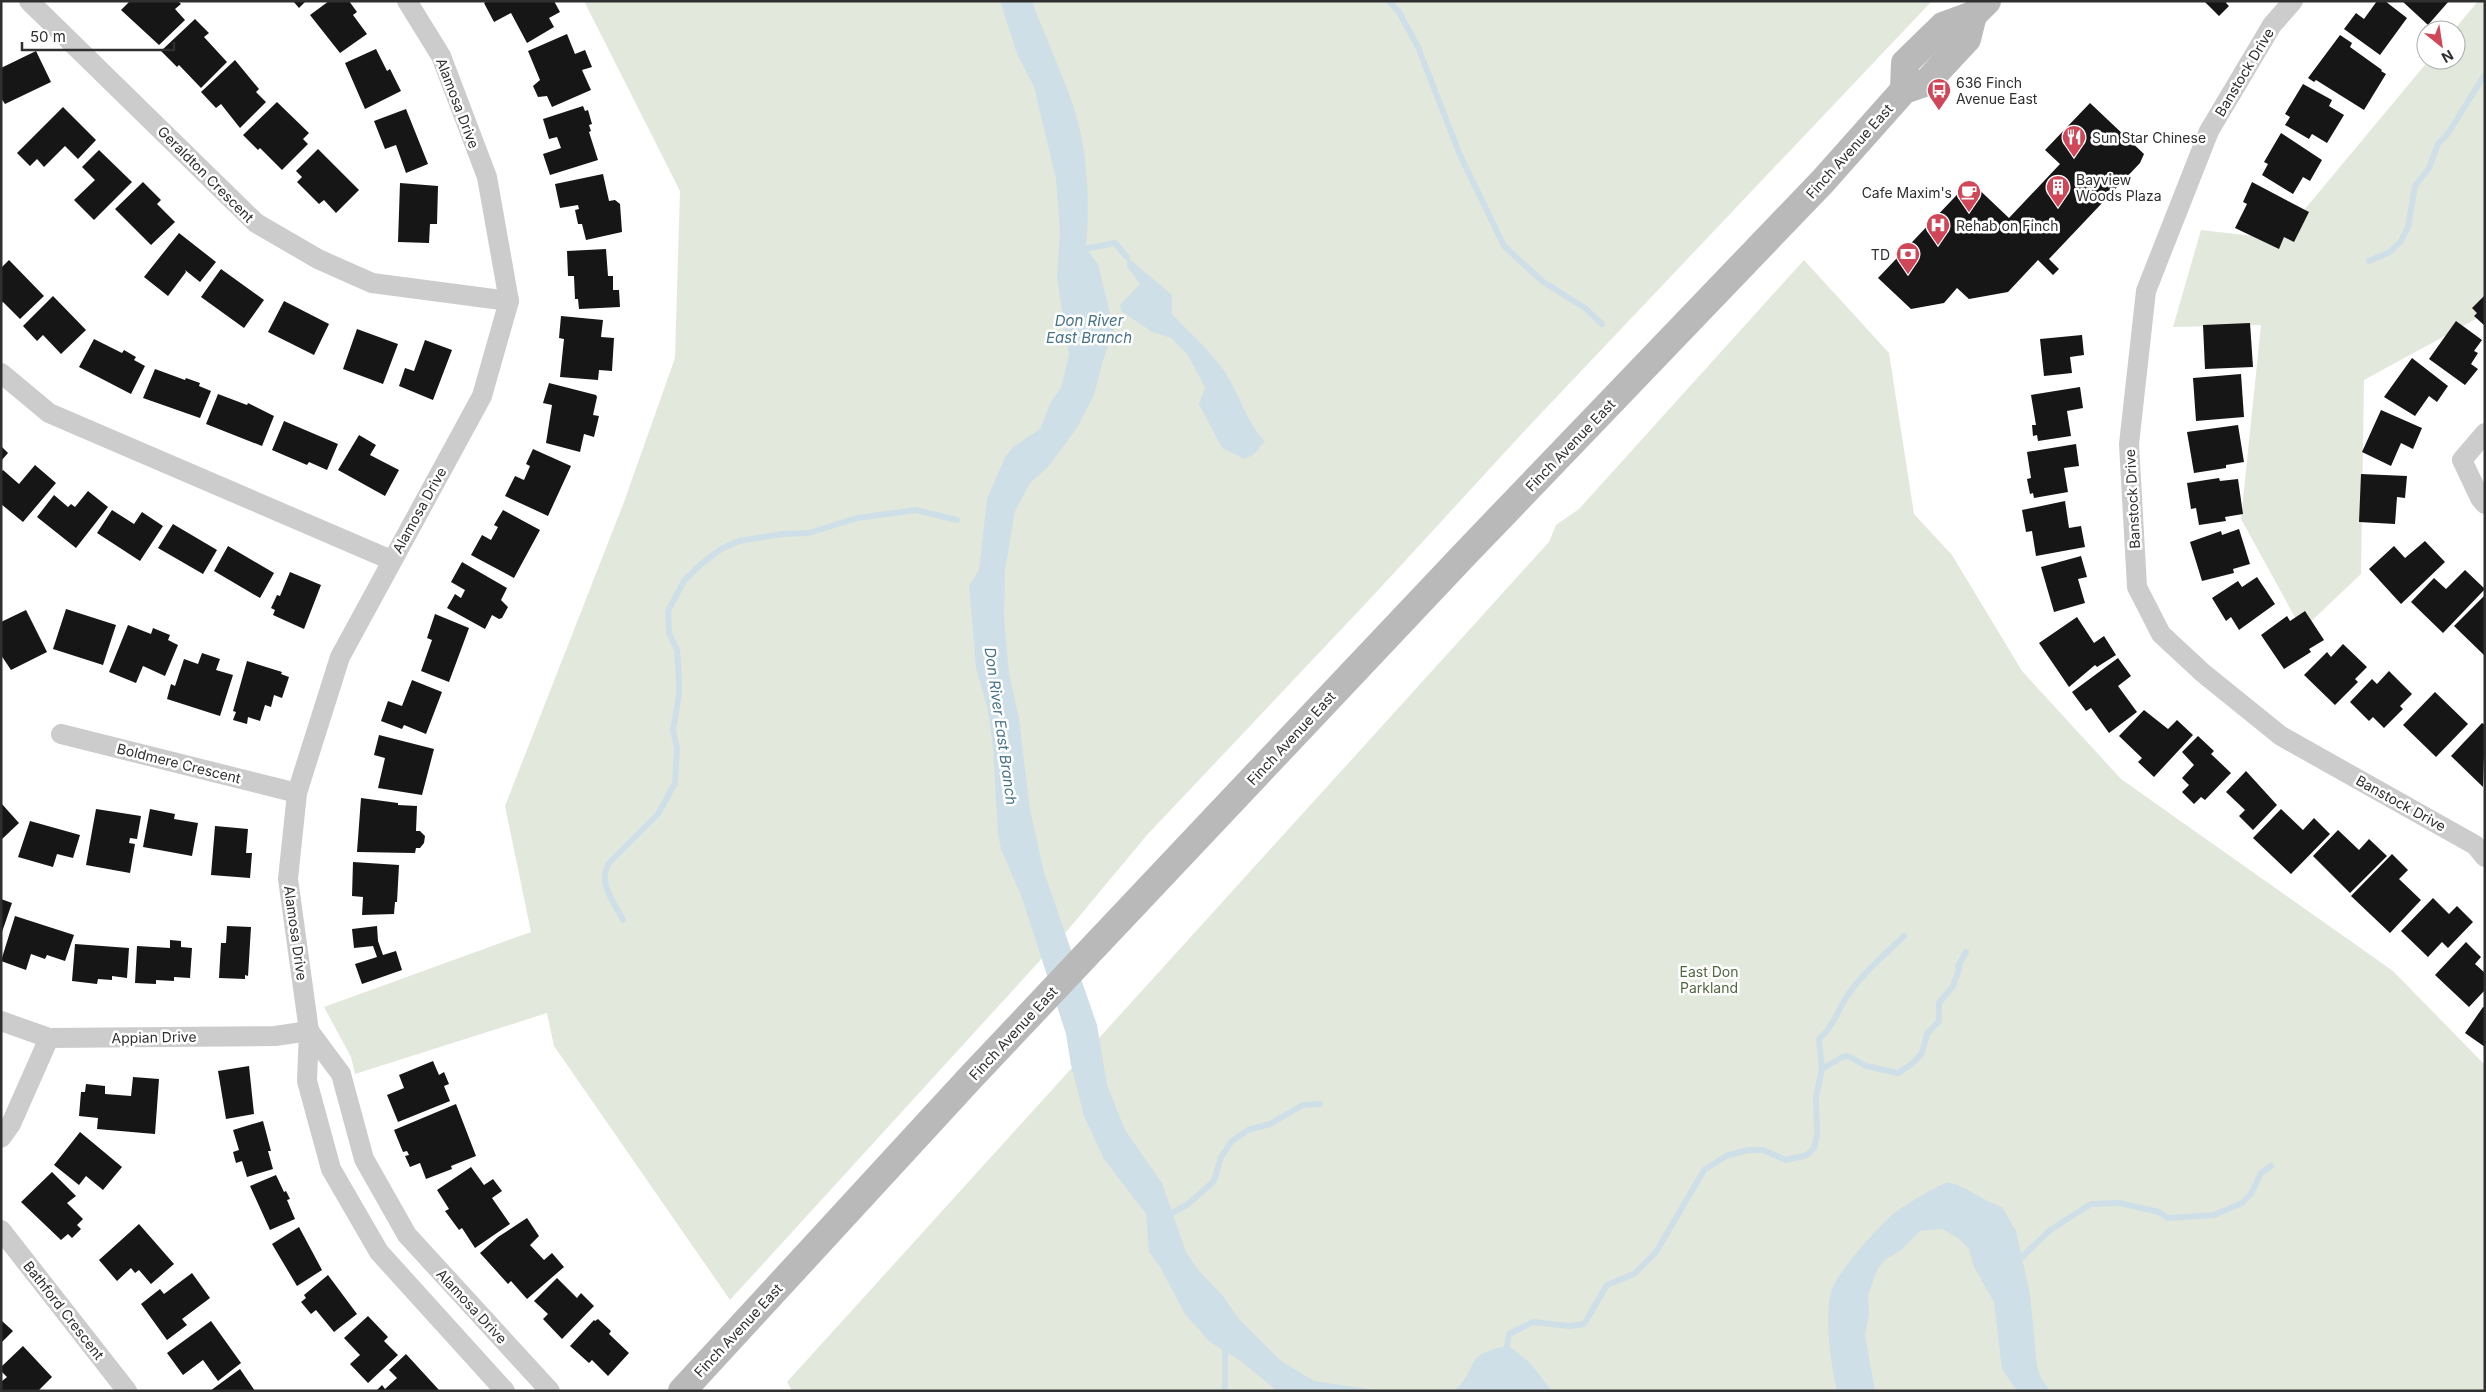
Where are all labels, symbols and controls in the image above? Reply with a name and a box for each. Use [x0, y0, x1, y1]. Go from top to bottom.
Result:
scale bar [22, 20, 175, 52]
north arrow [2416, 20, 2466, 70]
street label: Banstock Drive [2211, 25, 2277, 119]
text: 50 m [30, 27, 66, 46]
text: N [2439, 47, 2457, 67]
street label: Alamosa Drive [433, 55, 483, 151]
place label: 636 Finch Avenue East [1956, 74, 2038, 107]
bus stop icon: 636 Finch Avenue East [1926, 77, 1952, 111]
street label: Finch Avenue East [1802, 100, 1896, 202]
street label: Geraldton Crescent [154, 122, 258, 226]
restaurant icon: Sun Star Chinese [2061, 124, 2087, 158]
place label: Sun Star Chinese [2092, 129, 2206, 146]
place label: Bayview Woods Plaza [2076, 171, 2162, 204]
building icon: Bayview Woods Plaza [2045, 174, 2071, 208]
cafe icon: Cafe Maxim's [1956, 179, 1982, 213]
place label: Cafe Maxim's [1862, 184, 1952, 201]
hospital icon: Rehab on Finch [1925, 212, 1951, 246]
place label: Rehab on Finch [1956, 217, 2058, 234]
bank icon: TD [1895, 241, 1921, 275]
place label: TD [1871, 246, 1890, 263]
water label: Don River East Branch [1046, 311, 1132, 347]
street label: Finch Avenue East [1522, 395, 1619, 495]
street label: Banstock Drive [2121, 449, 2143, 549]
street label: Alamosa Drive [388, 464, 450, 556]
water label: Don River East Branch [981, 646, 1021, 806]
street label: Finch Avenue East [1243, 687, 1339, 788]
street label: Boldmere Crescent [115, 739, 243, 787]
street label: Banstock Drive [2353, 771, 2449, 835]
street label: Alamosa Drive [281, 885, 311, 981]
park label: East Don Parkland [1680, 963, 1738, 996]
street label: Finch Avenue East [965, 982, 1061, 1083]
street label: Appian Drive [111, 1028, 197, 1046]
street label: Bathford Crescent [20, 1257, 108, 1363]
street label: Alamosa Drive [433, 1265, 511, 1347]
street label: Finch Avenue East [690, 1279, 786, 1380]

